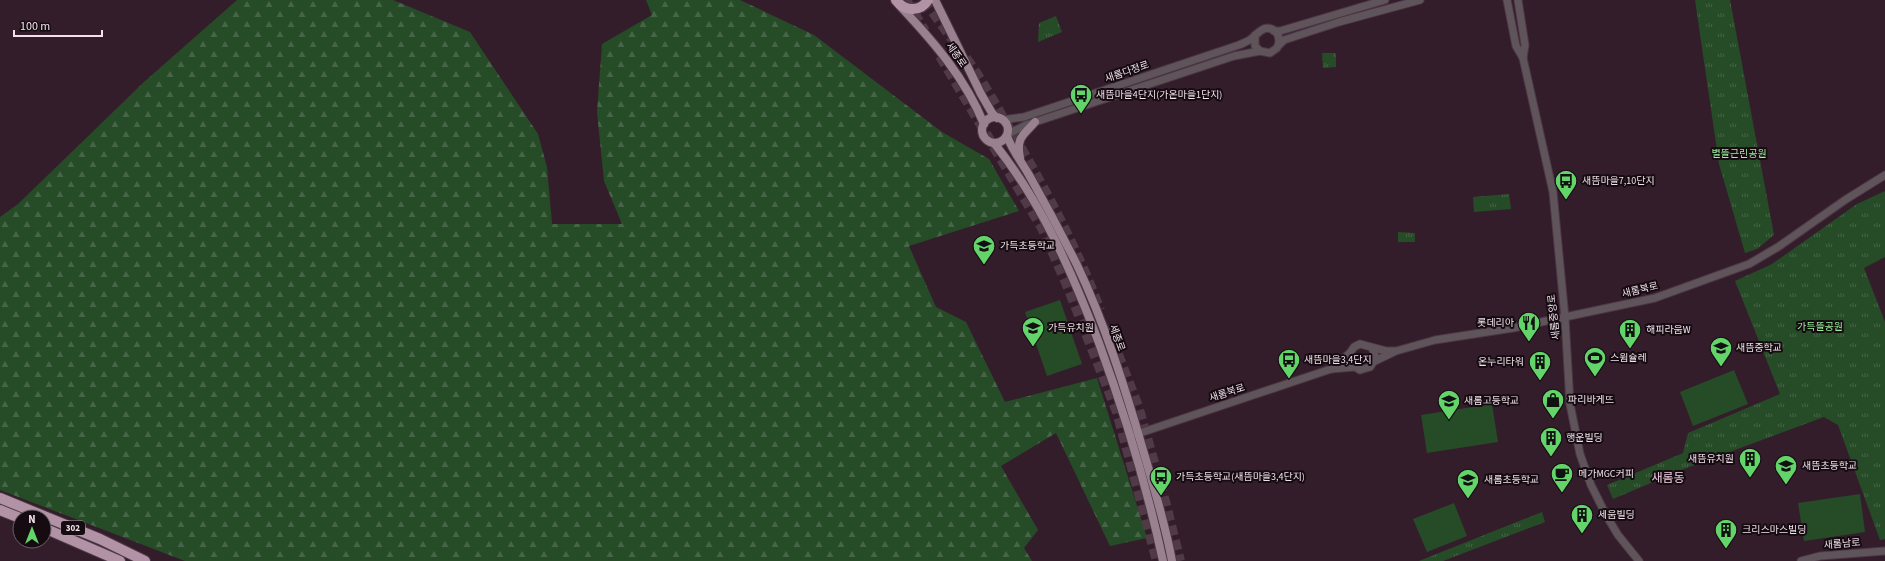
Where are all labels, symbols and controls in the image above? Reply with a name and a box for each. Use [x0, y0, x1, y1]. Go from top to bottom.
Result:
scale bar [14, 12, 102, 38]
text: 100 m [20, 18, 50, 35]
street label: 세종로 [942, 40, 970, 70]
street label: 새롬다정로 [1103, 58, 1151, 86]
bus stop icon: 새뜸마을4단지(가온마을1단지) [1068, 82, 1094, 115]
place label: 새뜸마을4단지(가온마을1단지) [1096, 88, 1222, 102]
park label: 별뜰근린공원 [1711, 147, 1767, 161]
bus stop icon: 새뜸마을7,10단지 [1553, 168, 1579, 201]
place label: 새뜸마을7,10단지 [1582, 174, 1655, 188]
school or university icon: 가득초등학교 [971, 233, 997, 266]
place label: 가득초등학교 [1000, 239, 1055, 253]
street label: 새롬북로 [1620, 279, 1660, 301]
street label: 새롬중앙로 [1545, 293, 1563, 341]
restaurant icon: 롯데리아 [1516, 310, 1542, 343]
school or university icon: 가득유치원 [1020, 315, 1046, 348]
place label: 롯데리아 [1477, 316, 1515, 330]
building icon: 해피라움W [1617, 317, 1643, 350]
park label: 가득뜰공원 [1797, 320, 1843, 334]
place label: 가득유치원 [1048, 321, 1094, 335]
street label: 세종로 [1106, 323, 1128, 353]
place label: 해피라움W [1646, 323, 1691, 337]
school or university icon: 새뜸중학교 [1708, 335, 1734, 368]
place label: 새뜸중학교 [1736, 341, 1782, 355]
sports icon: 스윔슐레 [1582, 345, 1608, 378]
bus stop icon: 새뜸마을3,4단지 [1276, 347, 1302, 380]
building icon: 온누리타워 [1527, 349, 1553, 382]
place label: 스윔슐레 [1610, 351, 1647, 365]
place label: 새뜸마을3,4단지 [1304, 353, 1372, 367]
place label: 온누리타워 [1478, 355, 1524, 369]
street label: 새롬북로 [1207, 381, 1247, 405]
shop icon: 파리바게뜨 [1540, 387, 1566, 420]
school or university icon: 새롬고등학교 [1436, 388, 1462, 421]
place label: 파리바게뜨 [1568, 393, 1614, 407]
place label: 새롬고등학교 [1464, 394, 1519, 408]
building icon: 행운빌딩 [1538, 425, 1564, 458]
place label: 행운빌딩 [1566, 431, 1603, 445]
building icon: 새뜸유치원 [1737, 446, 1763, 479]
place label: 새뜸유치원 [1688, 452, 1734, 466]
school or university icon: 새뜸초등학교 [1773, 453, 1799, 486]
place label: 새뜸초등학교 [1802, 459, 1857, 473]
cafe icon: 메가MGC커피 [1549, 461, 1575, 494]
bus stop icon: 가득초등학교(새뜸마을3,4단지) [1148, 464, 1174, 497]
school or university icon: 새롬초등학교 [1455, 467, 1481, 500]
place label: 메가MGC커피 [1578, 467, 1634, 481]
place label: 가득초등학교(새뜸마을3,4단지) [1176, 470, 1305, 484]
district label: 새롬동 [1651, 470, 1685, 487]
place label: 새롬초등학교 [1484, 473, 1539, 487]
building icon: 세움빌딩 [1569, 502, 1595, 535]
place label: 세움빌딩 [1598, 508, 1635, 522]
north arrow [12, 509, 52, 549]
text: N [28, 512, 36, 527]
building icon: 크리스마스빌딩 [1713, 517, 1739, 550]
road number: 302 [61, 521, 85, 535]
place label: 크리스마스빌딩 [1742, 523, 1806, 537]
street label: 새롬남로 [1823, 535, 1861, 553]

